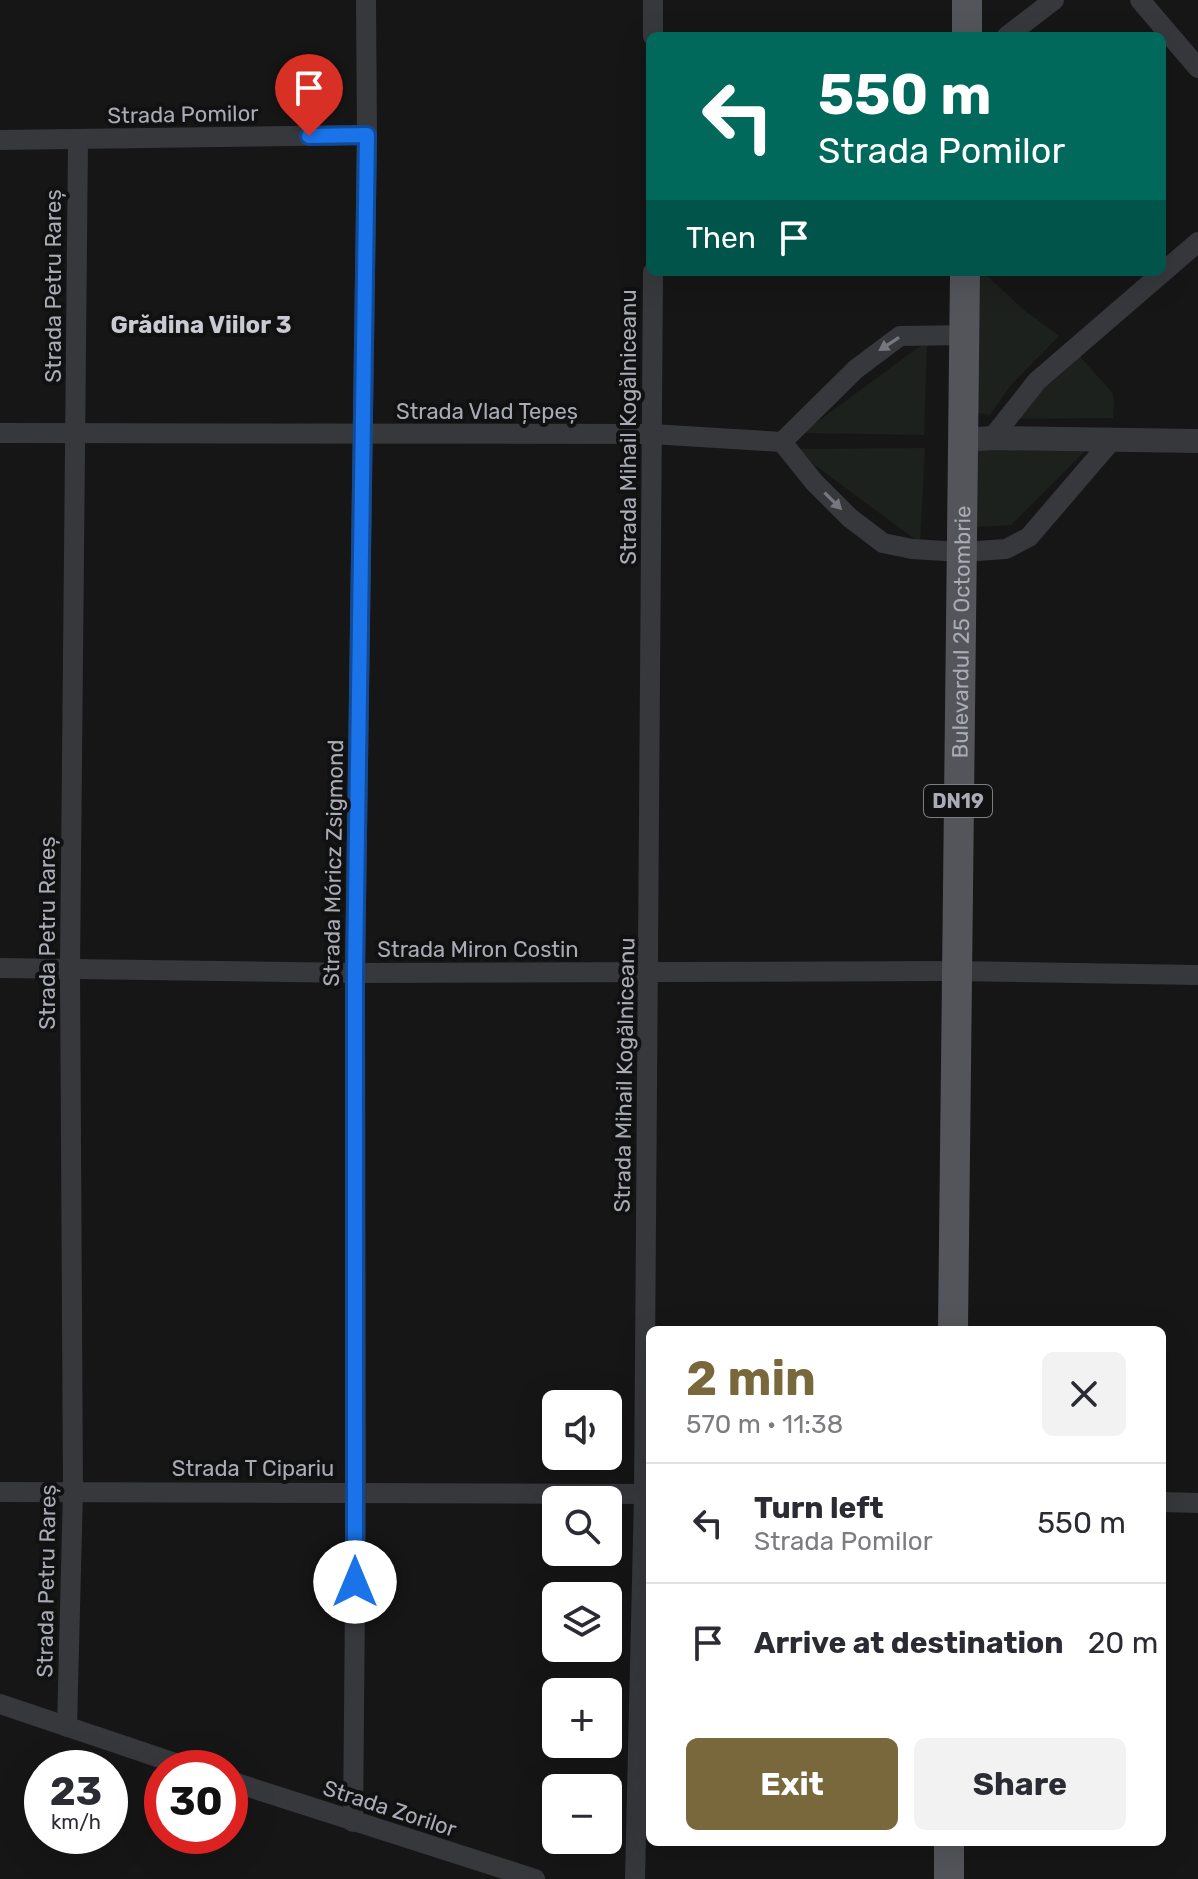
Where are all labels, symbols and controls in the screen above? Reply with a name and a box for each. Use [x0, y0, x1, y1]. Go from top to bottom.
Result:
pin [275, 54, 343, 136]
text: 550 m [818, 62, 992, 128]
icon: left [686, 64, 790, 168]
icon: arrive [287, 66, 331, 110]
street label: Strada Pomilor [107, 100, 259, 129]
text: Strada Pomilor [818, 129, 1065, 172]
street label: Strada Petru Rareș [40, 189, 67, 383]
icon: arrive [772, 216, 816, 260]
text: Then [686, 220, 756, 256]
street label: Strada Mihail Kogălniceanu [615, 289, 642, 565]
district label: Grădina Viilor 3 [110, 311, 292, 339]
one-way arrow [878, 336, 900, 350]
street label: Strada Vlad Țepeș [396, 398, 578, 425]
one-way arrow [823, 491, 842, 510]
street label: Bulevardul 25 Octombrie [946, 506, 976, 759]
street label: Strada Móricz Zsigmond [318, 739, 349, 987]
road number: DN19 [924, 785, 992, 817]
street label: Strada Petru Rareș [34, 836, 61, 1030]
street label: Strada Miron Costin [377, 936, 579, 963]
street label: Strada Mihail Kogălniceanu [609, 937, 640, 1213]
text: 2 min [686, 1350, 816, 1407]
button: close [1042, 1352, 1126, 1436]
map controls [542, 1390, 622, 1854]
button: sound [542, 1390, 622, 1470]
text: 570 m · 11:38 [686, 1409, 843, 1440]
street label: Strada T Cipariu [172, 1455, 334, 1482]
street label: Strada Petru Rareș [31, 1484, 62, 1678]
button: search [542, 1486, 622, 1566]
text: Turn left [754, 1490, 884, 1526]
icon: left [686, 1501, 730, 1545]
text: 550 m [1037, 1505, 1126, 1541]
text: Strada Pomilor [754, 1526, 933, 1557]
position arrow [313, 1540, 397, 1624]
button: layers [542, 1582, 622, 1662]
icon: arrive [686, 1621, 730, 1665]
text: Arrive at destination [754, 1625, 1064, 1661]
text: 20 m [1088, 1625, 1158, 1661]
button: + [542, 1678, 622, 1758]
button: Exit [686, 1738, 898, 1830]
button: Share [914, 1738, 1126, 1830]
speed limit sign: 30 [144, 1750, 248, 1854]
text: 23 [50, 1768, 102, 1815]
street label: Strada Zorilor [320, 1774, 461, 1843]
button: − [542, 1774, 622, 1854]
text: km/h [51, 1810, 101, 1834]

